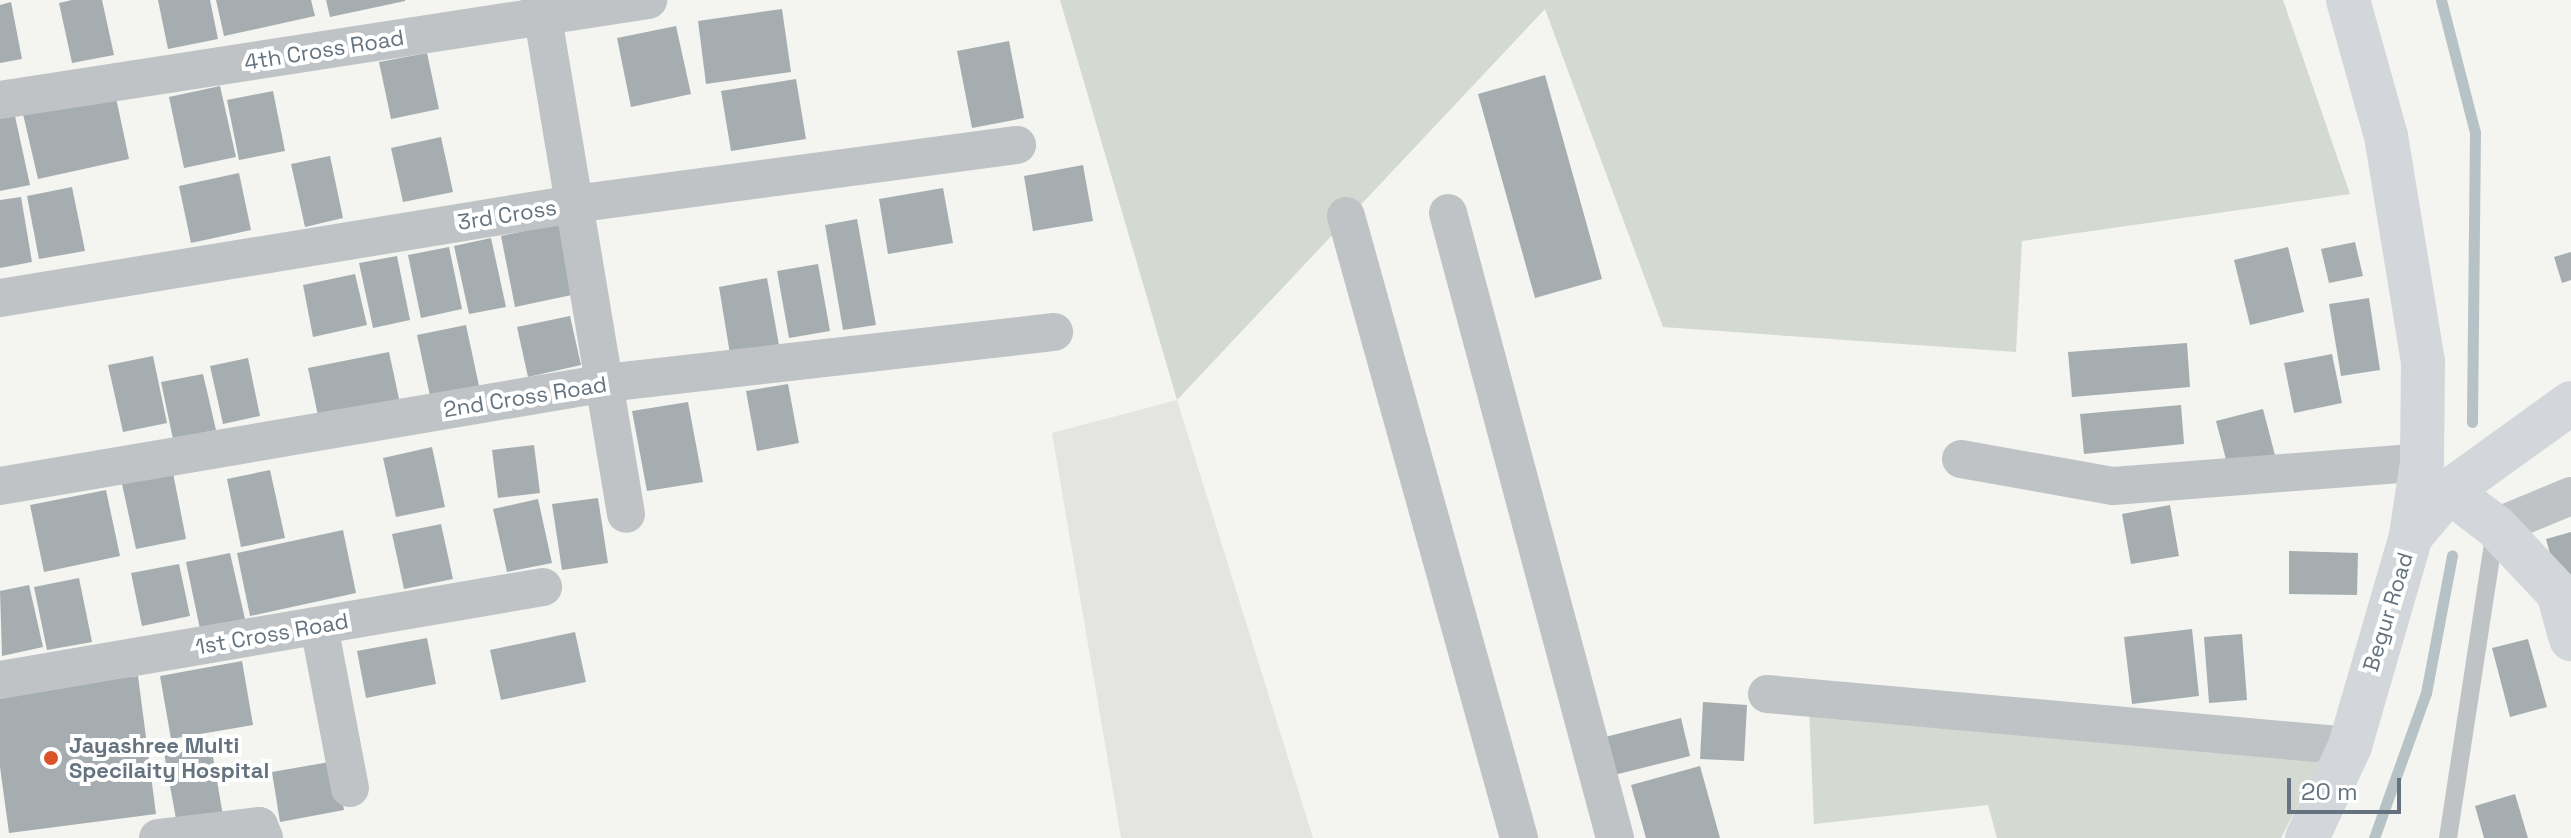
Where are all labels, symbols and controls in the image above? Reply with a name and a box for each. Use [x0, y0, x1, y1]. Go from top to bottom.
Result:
street label: 4th Cross Road [242, 24, 406, 76]
street label: 3rd Cross [456, 194, 558, 236]
street label: 2nd Cross Road [441, 371, 609, 423]
street label: Begur Road [2357, 549, 2419, 675]
street label: 1st Cross Road [193, 608, 351, 660]
place label: Jayashree Multi Specilaity Hospital [69, 732, 269, 784]
marker: Jayashree Multi Specilaity Hospital [40, 747, 62, 769]
scale bar [2291, 762, 2405, 812]
text: 20 m [2301, 776, 2358, 807]

